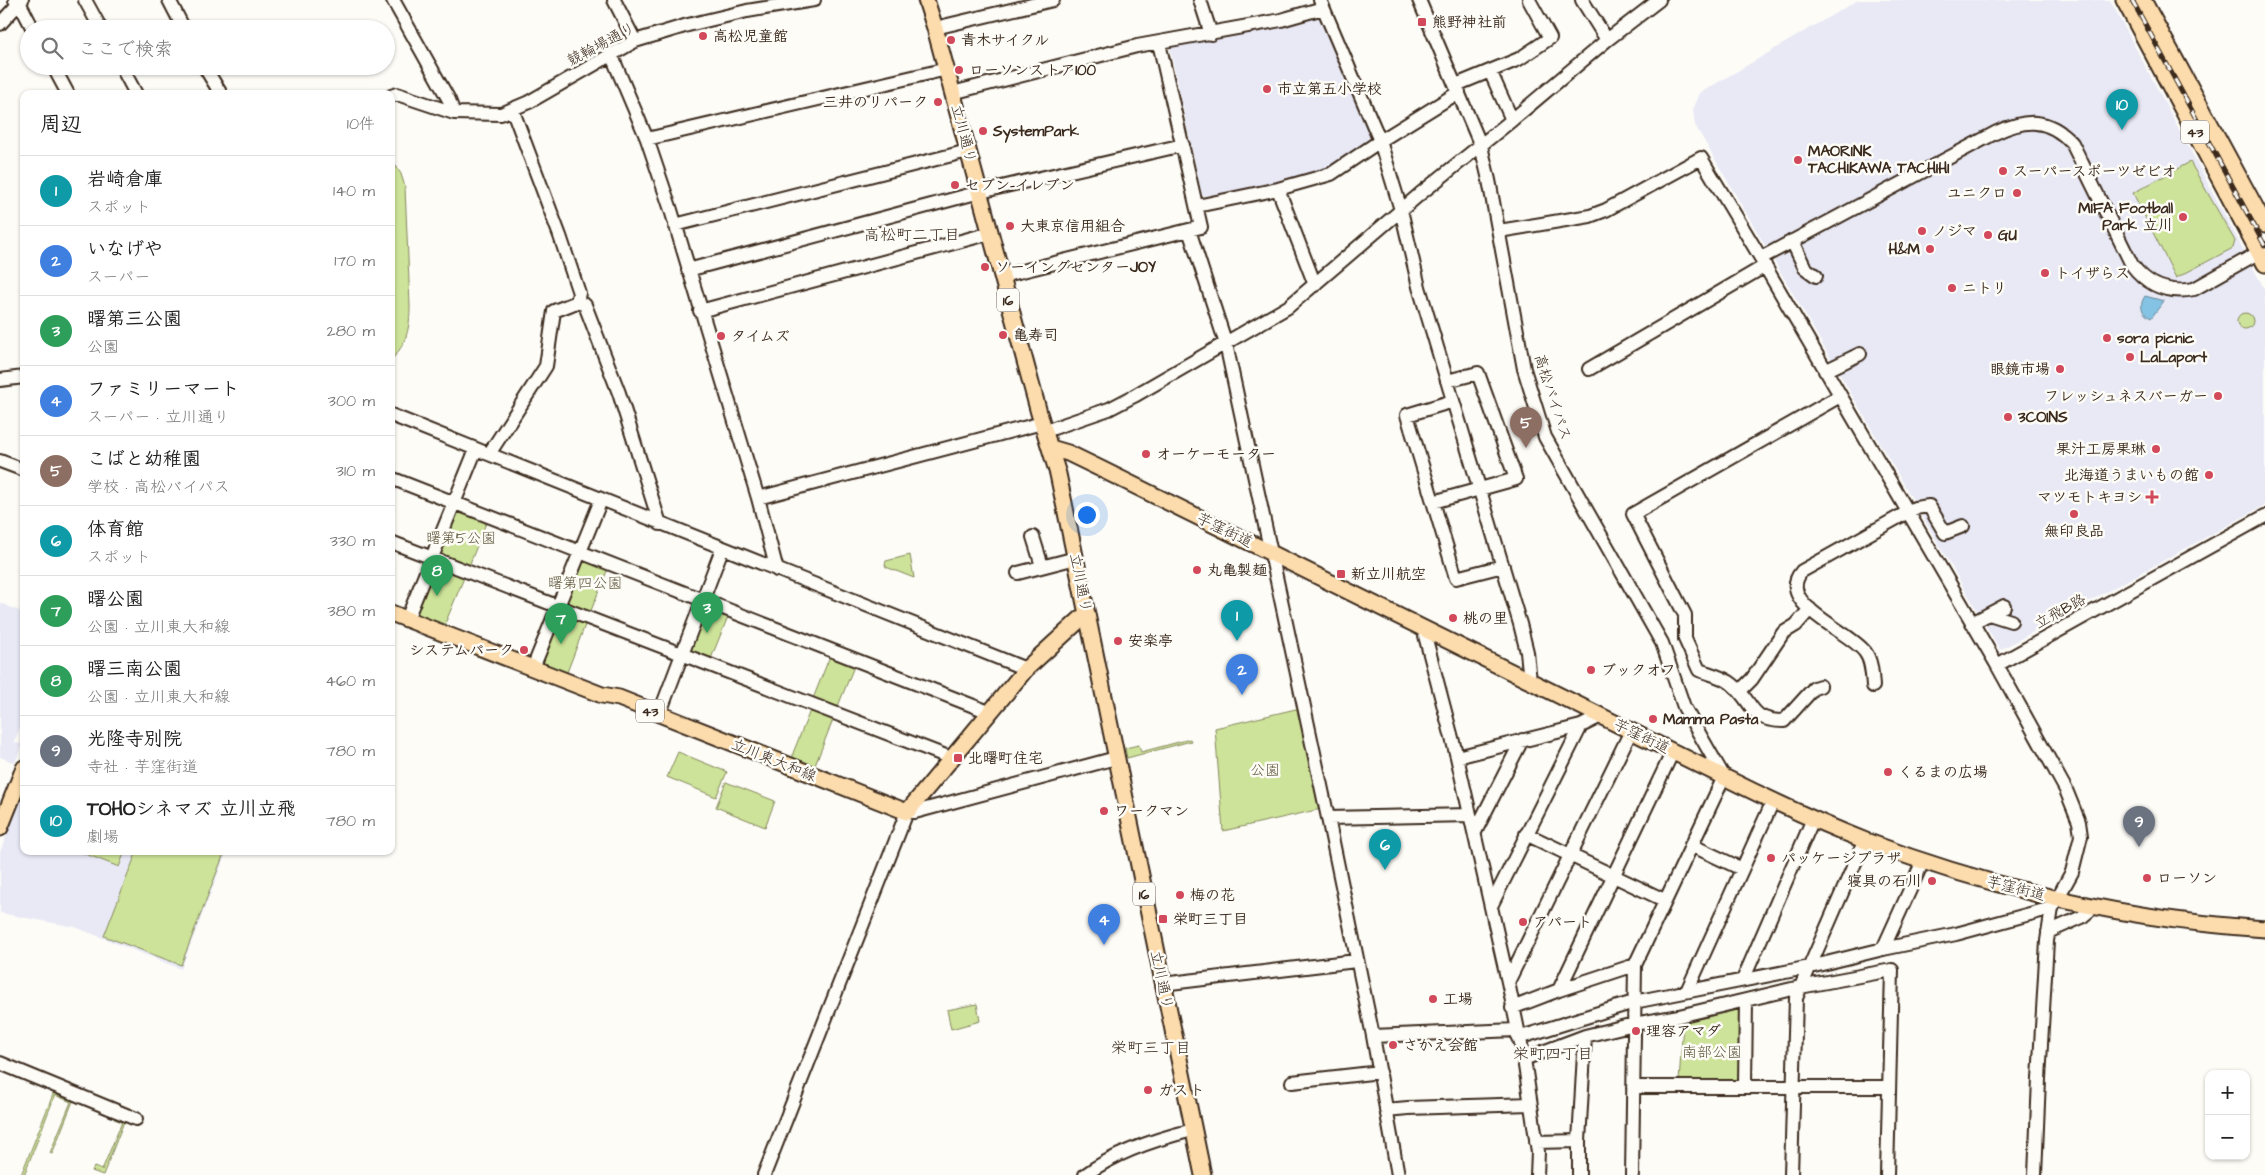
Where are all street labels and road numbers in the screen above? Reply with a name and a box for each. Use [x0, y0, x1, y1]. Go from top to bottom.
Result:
street label: 競輪場通り [563, 18, 639, 71]
street label: 立川通り [946, 102, 981, 166]
road number: 43 [2181, 120, 2209, 144]
road number: 16 [997, 288, 1019, 312]
street label: 高松バイパス [1529, 351, 1576, 443]
street label: 芋窪街道 [1193, 508, 1256, 553]
street label: 立川通り [1064, 552, 1097, 615]
street label: 立飛B路 [2031, 589, 2090, 634]
road number: 43 [636, 699, 664, 722]
street label: 芋窪街道 [1610, 714, 1673, 759]
street label: 立川東大和線 [728, 734, 819, 787]
street label: 芋窪街道 [1984, 871, 2048, 906]
road number: 16 [1133, 882, 1155, 906]
street label: 立川通り [1145, 949, 1178, 1012]

